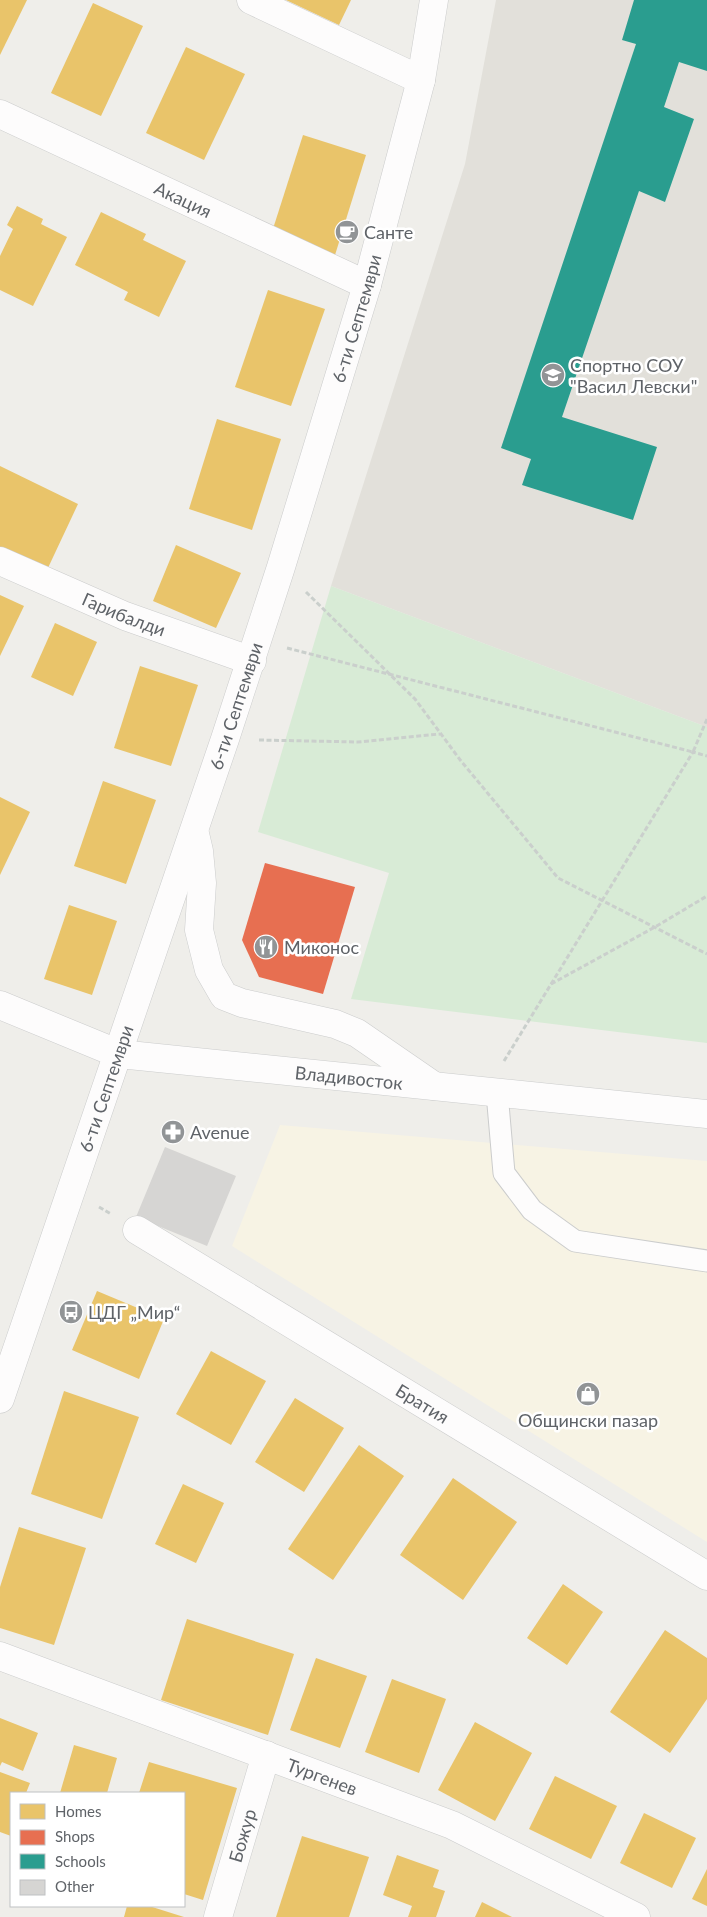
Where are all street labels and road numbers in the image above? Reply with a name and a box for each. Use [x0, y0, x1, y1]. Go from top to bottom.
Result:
street label: Акация [151, 177, 215, 222]
street label: 6-ти Септември [327, 252, 386, 385]
street label: Гарибалди [79, 588, 169, 641]
street label: 6-ти Септември [204, 640, 267, 773]
street label: 6-ти Септември [74, 1022, 138, 1155]
street label: Владивосток [294, 1061, 404, 1094]
street label: Братия [392, 1379, 453, 1428]
street label: Тургенев [284, 1753, 361, 1800]
street label: Божур [224, 1806, 260, 1865]

